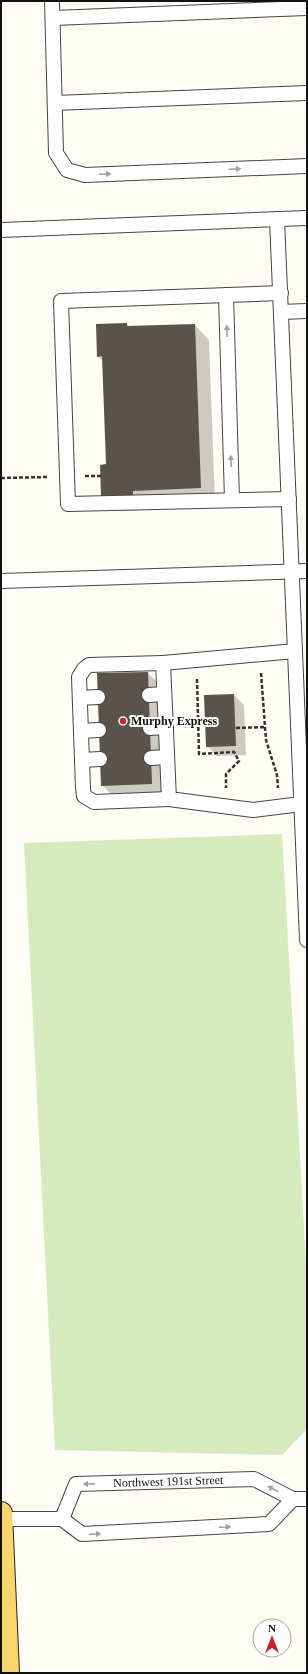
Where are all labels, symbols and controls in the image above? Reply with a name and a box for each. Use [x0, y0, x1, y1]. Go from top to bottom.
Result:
one-way arrow [229, 165, 241, 172]
one-way arrow [99, 171, 111, 178]
one-way arrow [223, 325, 230, 337]
one-way arrow [228, 454, 234, 467]
place label: Murphy Express [131, 714, 217, 728]
marker: Murphy Express [118, 716, 128, 726]
street label: Northwest 191st Street [113, 1473, 224, 1490]
one-way arrow [83, 1480, 95, 1487]
one-way arrow [268, 1486, 279, 1492]
one-way arrow [219, 1523, 231, 1530]
one-way arrow [89, 1530, 101, 1537]
north arrow [252, 1618, 292, 1658]
text: N [268, 1622, 276, 1634]

